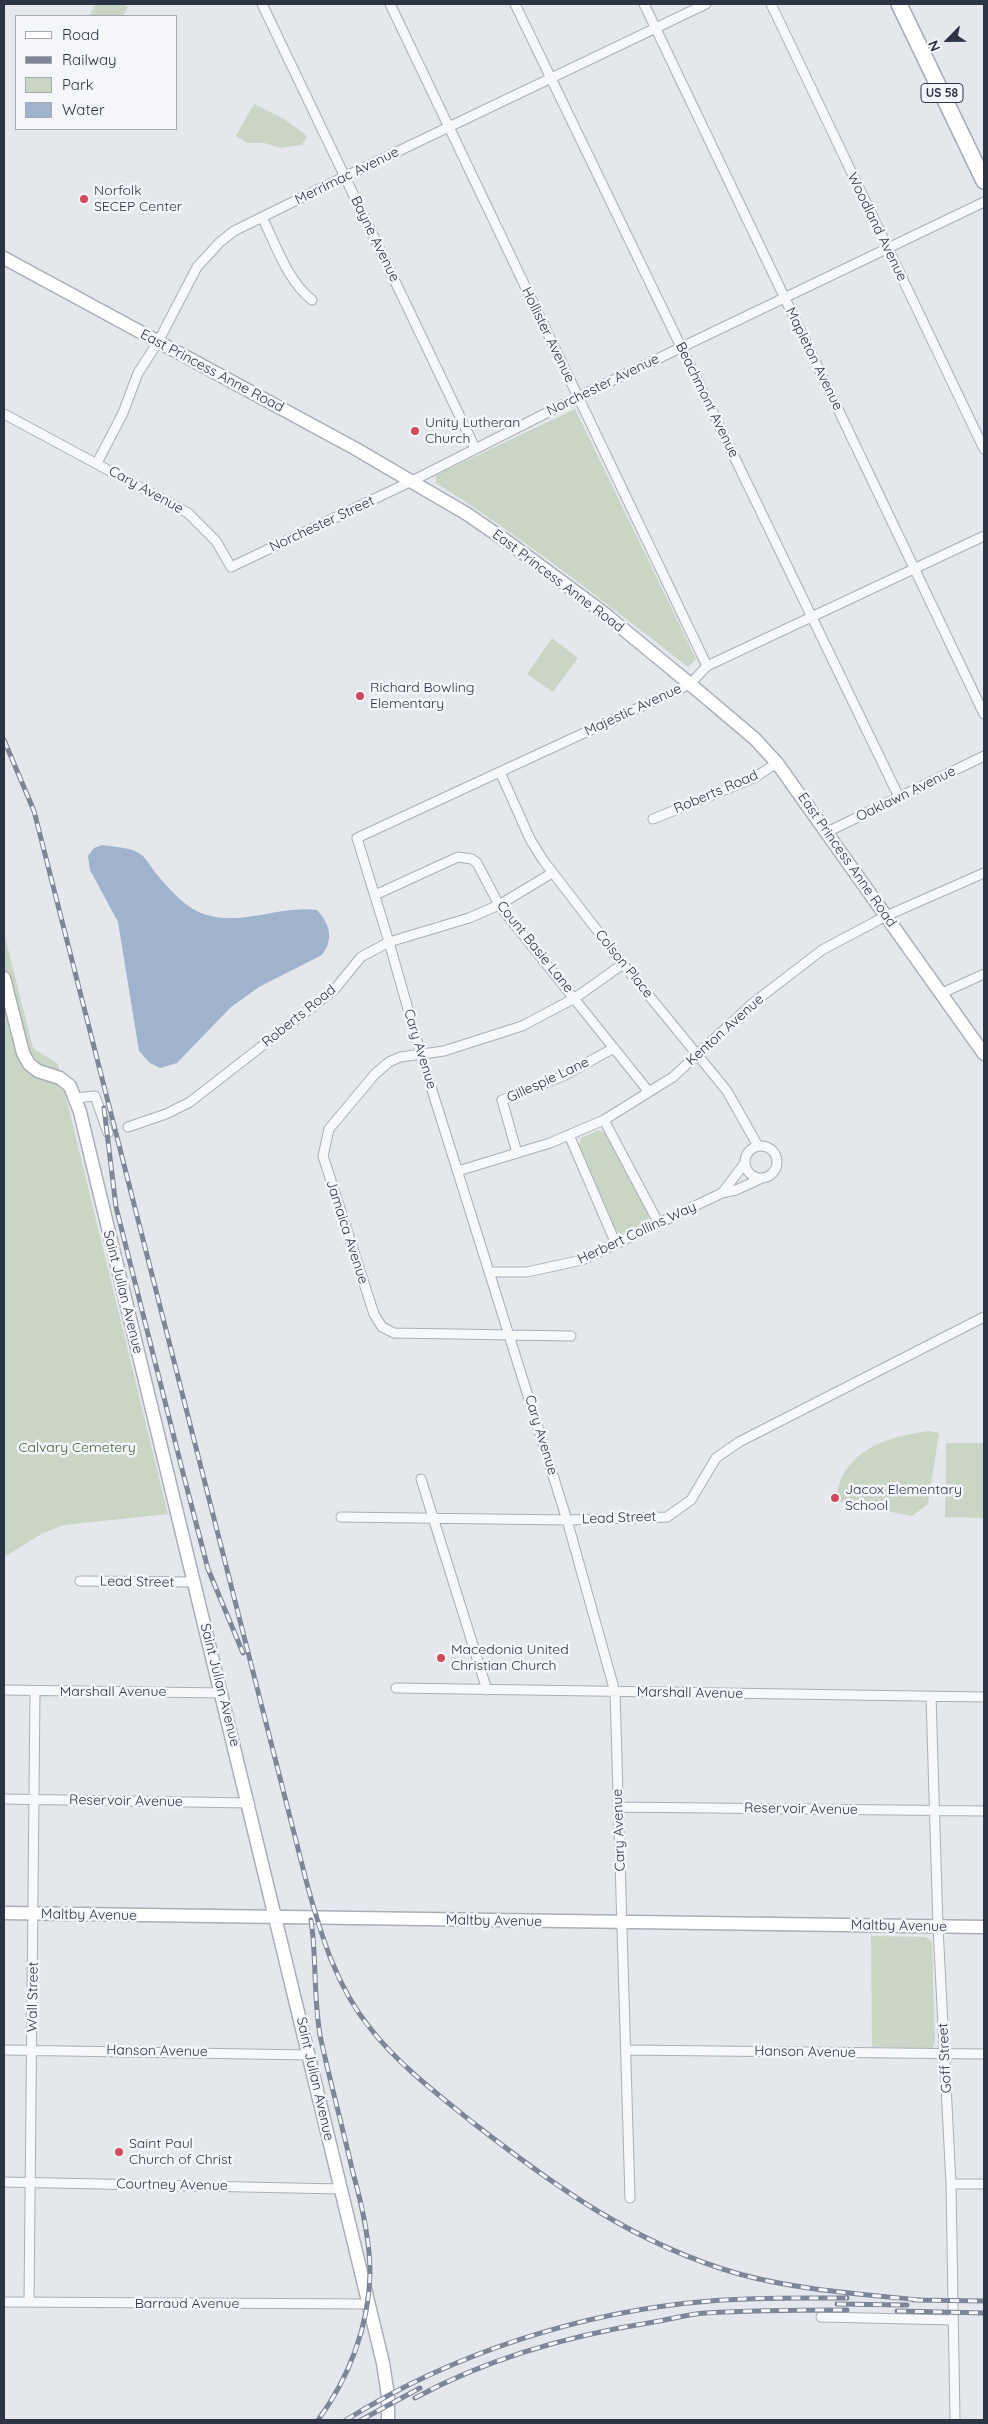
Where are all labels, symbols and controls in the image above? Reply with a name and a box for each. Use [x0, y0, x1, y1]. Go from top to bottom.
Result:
legend [15, 15, 178, 130]
north arrow [923, 15, 973, 65]
text: Road [62, 25, 99, 44]
text: N [924, 38, 944, 54]
text: Railway [62, 50, 117, 69]
text: Park [62, 75, 94, 94]
road number: US 58 [921, 84, 963, 102]
text: Water [62, 100, 105, 119]
street label: Merrimac Avenue [292, 144, 402, 208]
street label: Woodland Avenue [843, 170, 911, 284]
place label: Norfolk SECEP Center [94, 183, 182, 216]
marker: Norfolk SECEP Center [78, 193, 90, 205]
street label: Bayne Avenue [347, 193, 403, 285]
street label: Hollister Avenue [518, 284, 578, 386]
street label: Mapleton Avenue [782, 305, 846, 413]
street label: East Princess Anne Road [137, 326, 287, 416]
street label: Beachmont Avenue [672, 339, 742, 461]
street label: Norchester Avenue [544, 350, 662, 420]
place label: Unity Lutheran Church [425, 415, 520, 448]
marker: Unity Lutheran Church [409, 425, 421, 437]
street label: Cary Avenue [106, 463, 186, 517]
street label: Norchester Street [267, 492, 377, 556]
street label: East Princess Anne Road [489, 526, 627, 636]
place label: Richard Bowling Elementary [370, 680, 475, 712]
street label: Majestic Avenue [582, 680, 684, 740]
marker: Richard Bowling Elementary [354, 690, 366, 702]
street label: Oaklawn Avenue [854, 763, 958, 825]
street label: Roberts Road [671, 767, 761, 817]
street label: East Princess Anne Road [794, 790, 900, 930]
street label: Count Basie Lane [493, 898, 577, 996]
street label: Colson Place [591, 926, 657, 1002]
street label: Roberts Road [259, 981, 339, 1051]
street label: Kenton Avenue [683, 991, 767, 1069]
street label: Cary Avenue [400, 1007, 440, 1091]
street label: Gillespie Lane [504, 1054, 592, 1106]
street label: Jamaica Avenue [322, 1178, 372, 1286]
street label: Herbert Collins Way [575, 1198, 699, 1268]
street label: Saint Julian Avenue [100, 1229, 146, 1355]
street label: Cary Avenue [521, 1393, 561, 1477]
park label: Calvary Cemetery [18, 1440, 136, 1456]
place label: Jacox Elementary School [845, 1482, 962, 1514]
marker: Jacox Elementary School [829, 1492, 841, 1504]
street label: Lead Street [581, 1508, 657, 1528]
street label: Lead Street [100, 1573, 174, 1591]
street label: Saint Julian Avenue [197, 1622, 243, 1748]
place label: Macedonia United Christian Church [451, 1642, 569, 1674]
marker: Macedonia United Christian Church [435, 1652, 447, 1664]
street label: Marshall Avenue [60, 1684, 166, 1700]
street label: Marshall Avenue [637, 1684, 743, 1702]
street label: Cary Avenue [609, 1788, 629, 1872]
street label: Reservoir Avenue [69, 1792, 183, 1810]
street label: Reservoir Avenue [744, 1800, 858, 1818]
street label: Maltby Avenue [41, 1906, 137, 1924]
street label: Maltby Avenue [446, 1912, 542, 1930]
street label: Maltby Avenue [851, 1917, 947, 1935]
street label: Wall Street [24, 1962, 42, 2032]
street label: Saint Julian Avenue [293, 2015, 337, 2143]
street label: Goff Street [935, 2022, 955, 2094]
street label: Hanson Avenue [106, 2042, 208, 2060]
street label: Hanson Avenue [754, 2043, 856, 2061]
place label: Saint Paul Church of Christ [129, 2136, 232, 2168]
marker: Saint Paul Church of Christ [113, 2146, 125, 2158]
street label: Courtney Avenue [116, 2176, 228, 2194]
street label: Barraud Avenue [135, 2296, 239, 2312]

